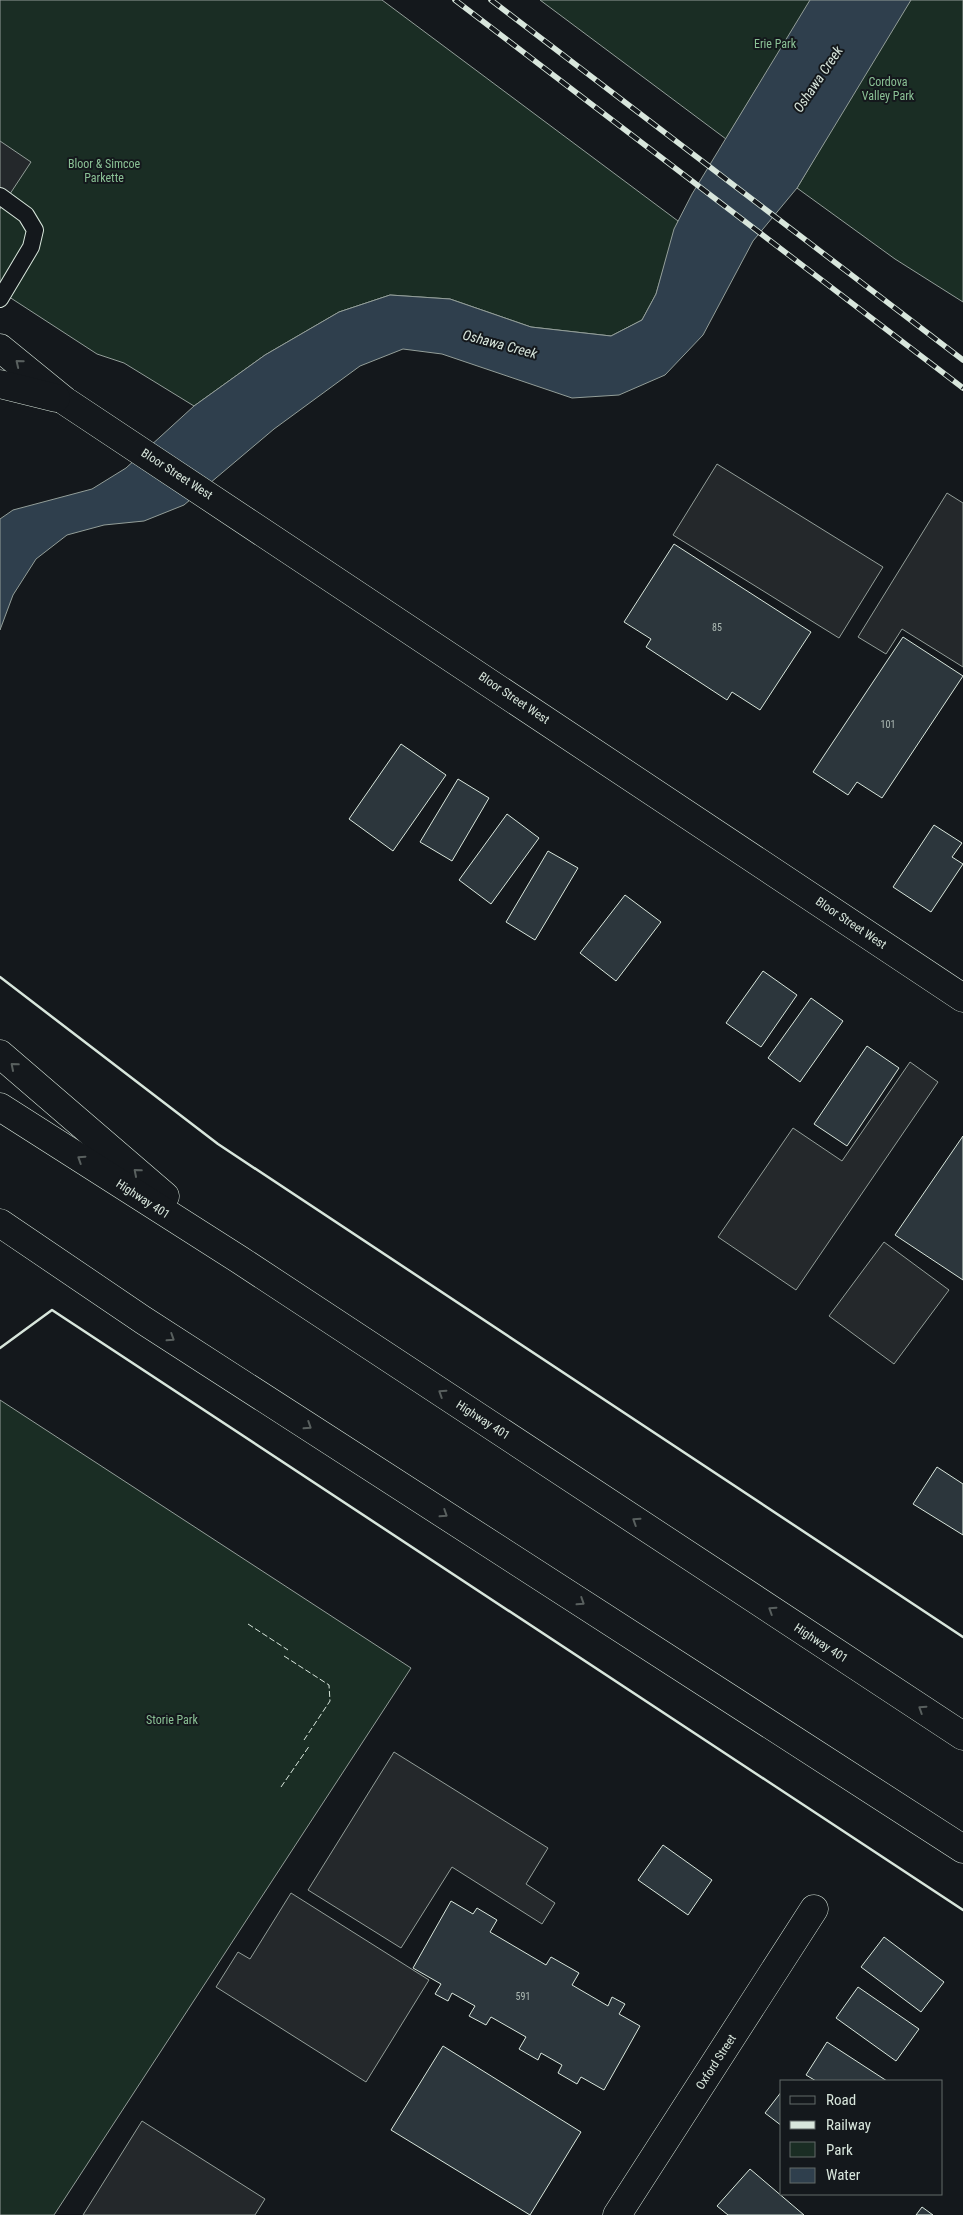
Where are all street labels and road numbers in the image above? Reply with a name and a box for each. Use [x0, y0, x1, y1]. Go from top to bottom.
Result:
street label: Bloor Street West [139, 446, 216, 503]
street label: Bloor Street West [476, 669, 552, 727]
street label: Bloor Street West [813, 894, 889, 952]
street label: Highway 401 [114, 1177, 172, 1221]
street label: Highway 401 [454, 1398, 512, 1442]
street label: Highway 401 [792, 1621, 850, 1665]
street label: Oxford Street [693, 2032, 739, 2092]

